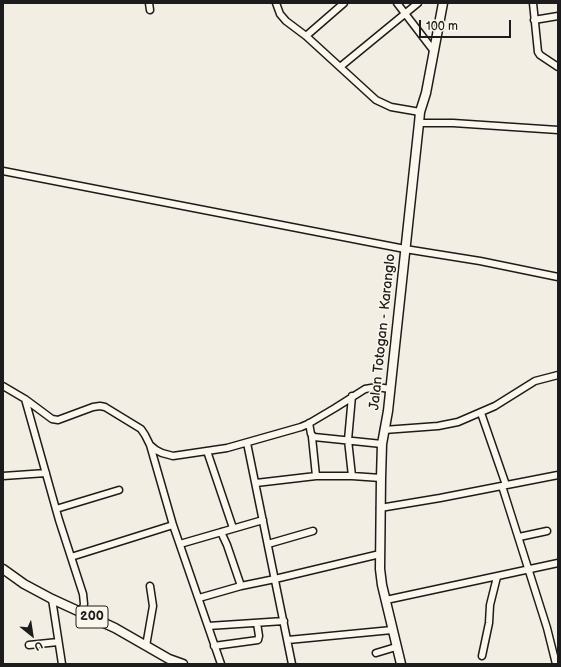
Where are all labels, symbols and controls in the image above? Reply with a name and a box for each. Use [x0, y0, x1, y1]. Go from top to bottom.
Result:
scale bar [421, 12, 513, 38]
text: 100 m [426, 19, 458, 34]
street label: Jalan Totogan - Karanglo [366, 253, 400, 411]
road number: 200 [76, 606, 108, 628]
north arrow [12, 615, 52, 655]
text: U [32, 638, 45, 653]

